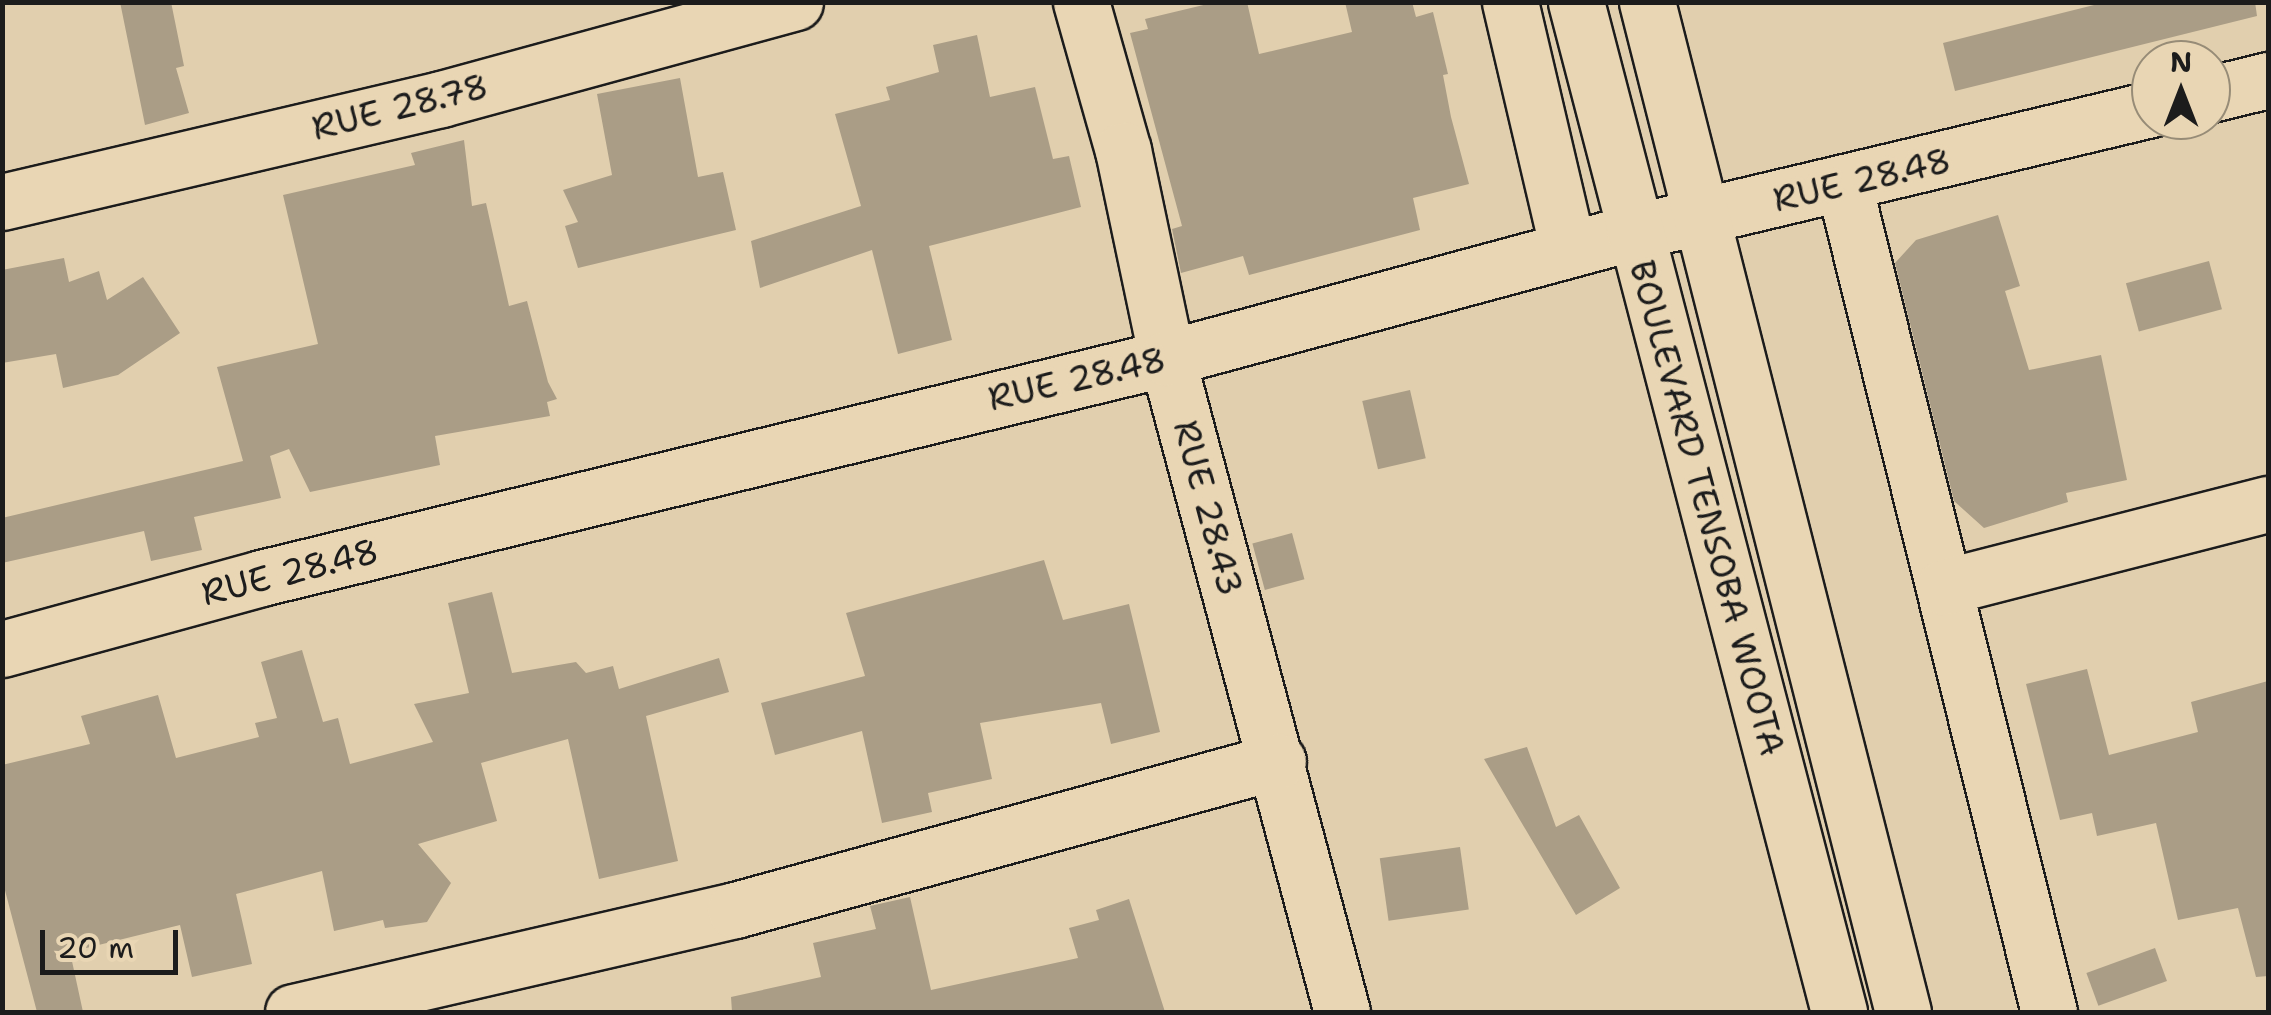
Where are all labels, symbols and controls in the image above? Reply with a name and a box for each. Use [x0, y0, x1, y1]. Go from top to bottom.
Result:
north arrow [2131, 40, 2231, 140]
text: N [2170, 43, 2192, 81]
street label: RUE 28.78 [308, 65, 492, 149]
street label: RUE 28.48 [1769, 139, 1955, 221]
street label: BOULEVARD TENSOBA WOOTA [1621, 256, 1793, 760]
street label: RUE 28.48 [984, 338, 1170, 420]
street label: RUE 28.43 [1164, 416, 1252, 600]
street label: RUE 28.48 [197, 530, 383, 614]
scale bar [45, 910, 182, 972]
text: 20 m [57, 927, 134, 968]

